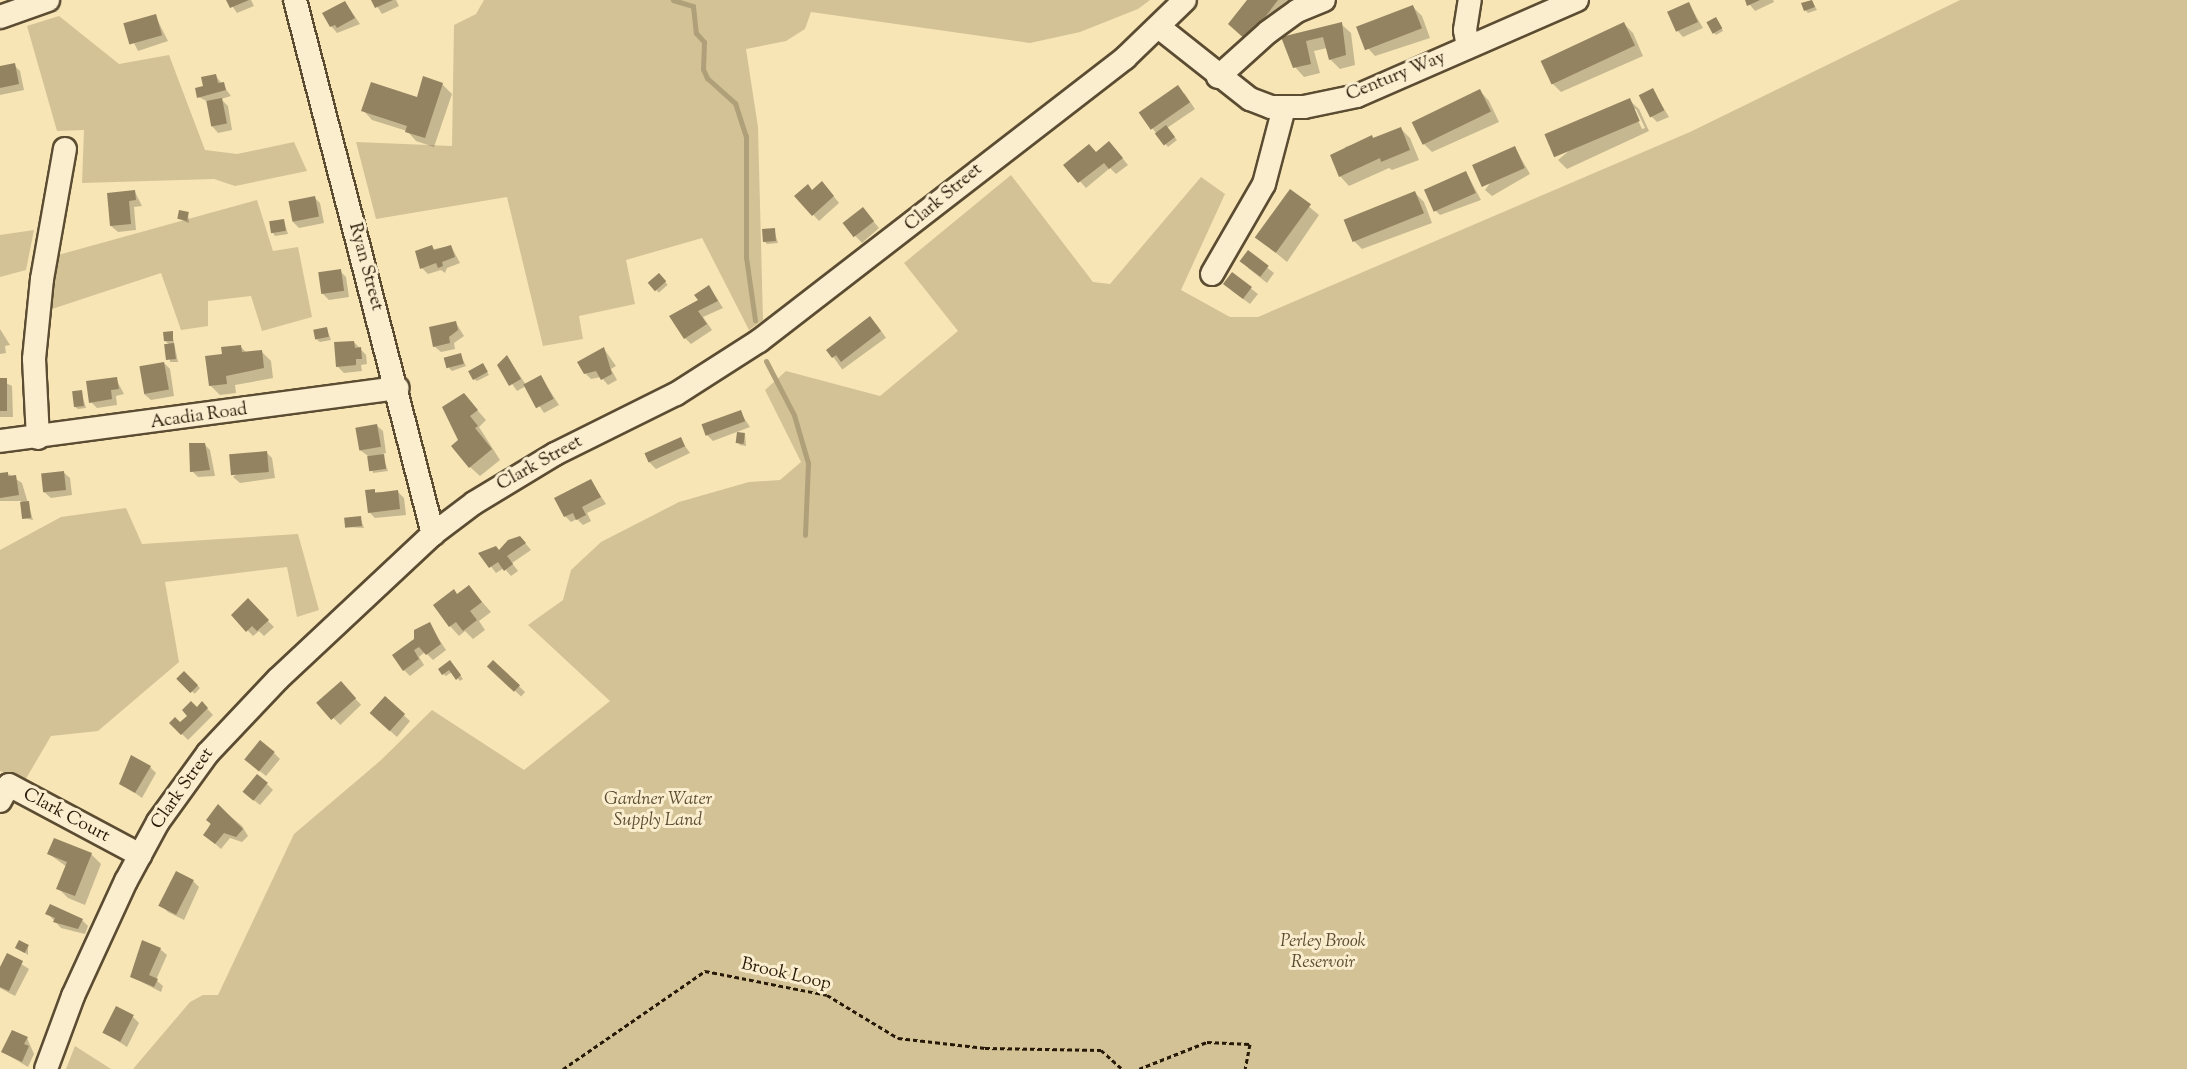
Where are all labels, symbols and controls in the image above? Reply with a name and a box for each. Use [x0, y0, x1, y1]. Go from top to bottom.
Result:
street label: Century Way [1343, 47, 1449, 107]
street label: Clark Street [901, 159, 987, 237]
street label: Ryan Street [343, 221, 387, 313]
street label: Acadia Road [149, 399, 249, 435]
street label: Clark Street [493, 432, 587, 496]
street label: Clark Street [147, 744, 219, 834]
street label: Clark Court [19, 784, 113, 848]
park label: Gardner Water Supply Land [604, 790, 712, 832]
park label: Perley Brook Reservoir [1280, 932, 1366, 974]
street label: Brook Loop [739, 954, 833, 996]

